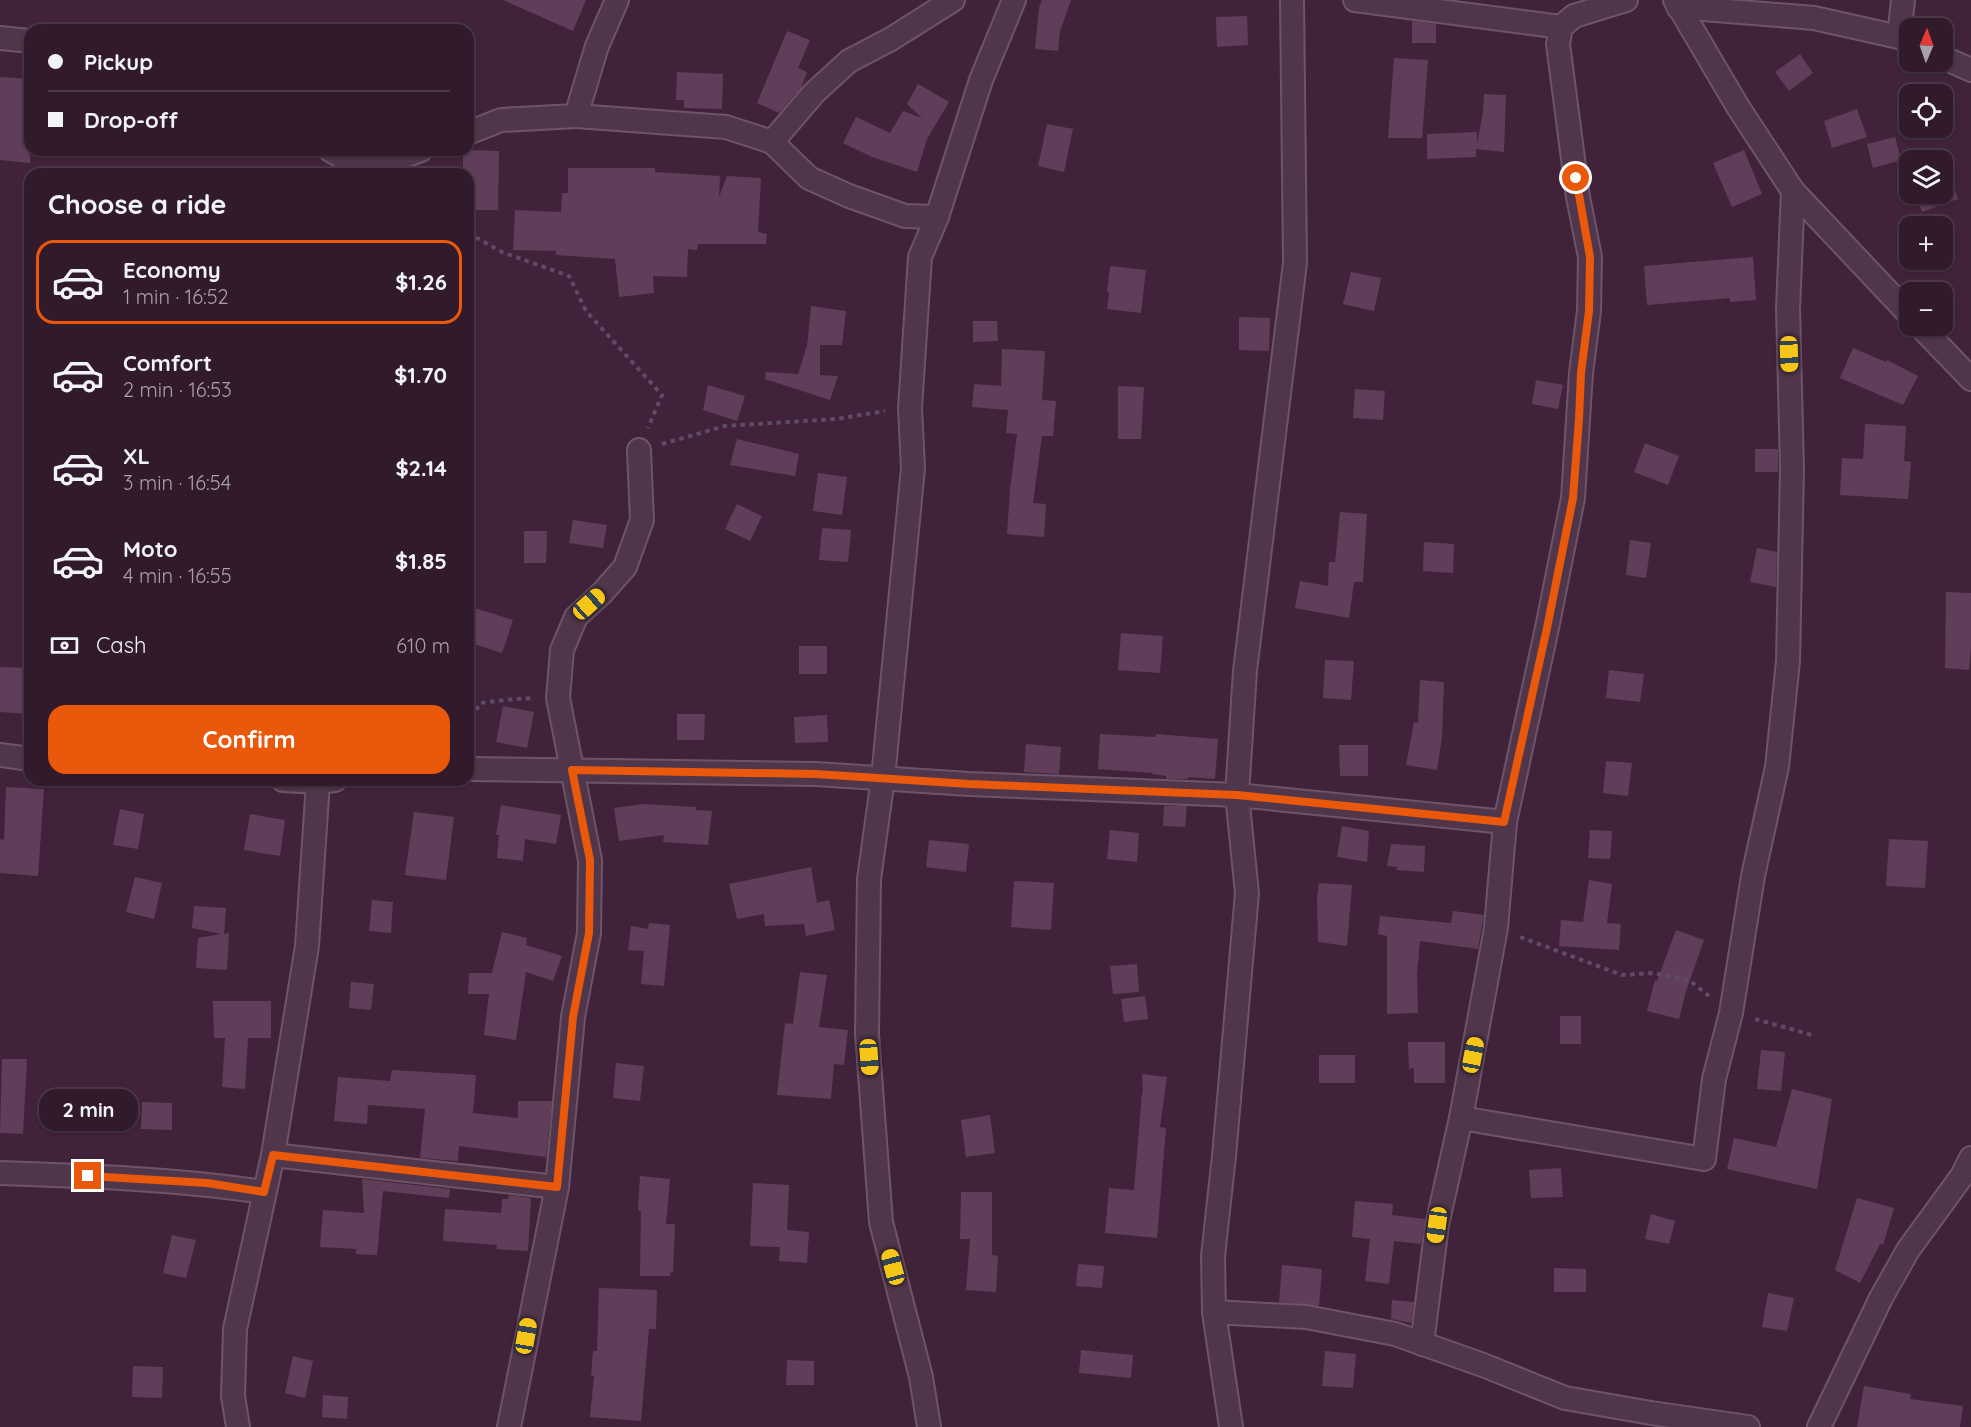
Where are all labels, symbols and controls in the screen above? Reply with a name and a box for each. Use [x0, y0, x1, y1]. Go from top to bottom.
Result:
north arrow [1899, 18, 1953, 72]
map controls [1899, 18, 1953, 336]
text: Pickup [84, 48, 153, 76]
button: locate [1899, 84, 1953, 138]
text: Drop-off [84, 106, 178, 134]
button: layers [1899, 150, 1953, 204]
route start [1562, 164, 1589, 191]
text: Choose a ride [48, 187, 226, 221]
button: + [1899, 216, 1953, 270]
icon: car [51, 255, 105, 309]
text: Economy [123, 256, 221, 284]
text: $1.26 [395, 268, 447, 296]
button: − [1899, 282, 1953, 336]
text: 1 min · 16:52 [123, 284, 229, 309]
car [1779, 336, 1799, 372]
icon: car [51, 348, 105, 402]
text: Comfort [123, 349, 212, 377]
text: $1.70 [394, 361, 447, 389]
text: 2 min · 16:53 [123, 377, 232, 402]
icon: car [51, 441, 105, 495]
text: XL [123, 442, 150, 470]
text: $2.14 [395, 454, 447, 482]
text: 3 min · 16:54 [123, 470, 231, 495]
icon: car [51, 534, 105, 588]
text: Moto [123, 535, 177, 563]
text: $1.85 [395, 547, 447, 575]
text: 4 min · 16:55 [123, 563, 232, 588]
car [570, 585, 608, 623]
icon: cash [48, 629, 81, 662]
text: Cash [96, 631, 147, 659]
text: 610 m [396, 633, 450, 658]
button: Confirm [48, 705, 450, 774]
car [1461, 1036, 1485, 1074]
car [859, 1038, 879, 1076]
callout: 2 min [38, 1089, 138, 1131]
text: 2 min [62, 1097, 115, 1122]
route end [74, 1162, 101, 1189]
car [1426, 1206, 1448, 1244]
car [880, 1247, 906, 1287]
car [514, 1317, 538, 1355]

